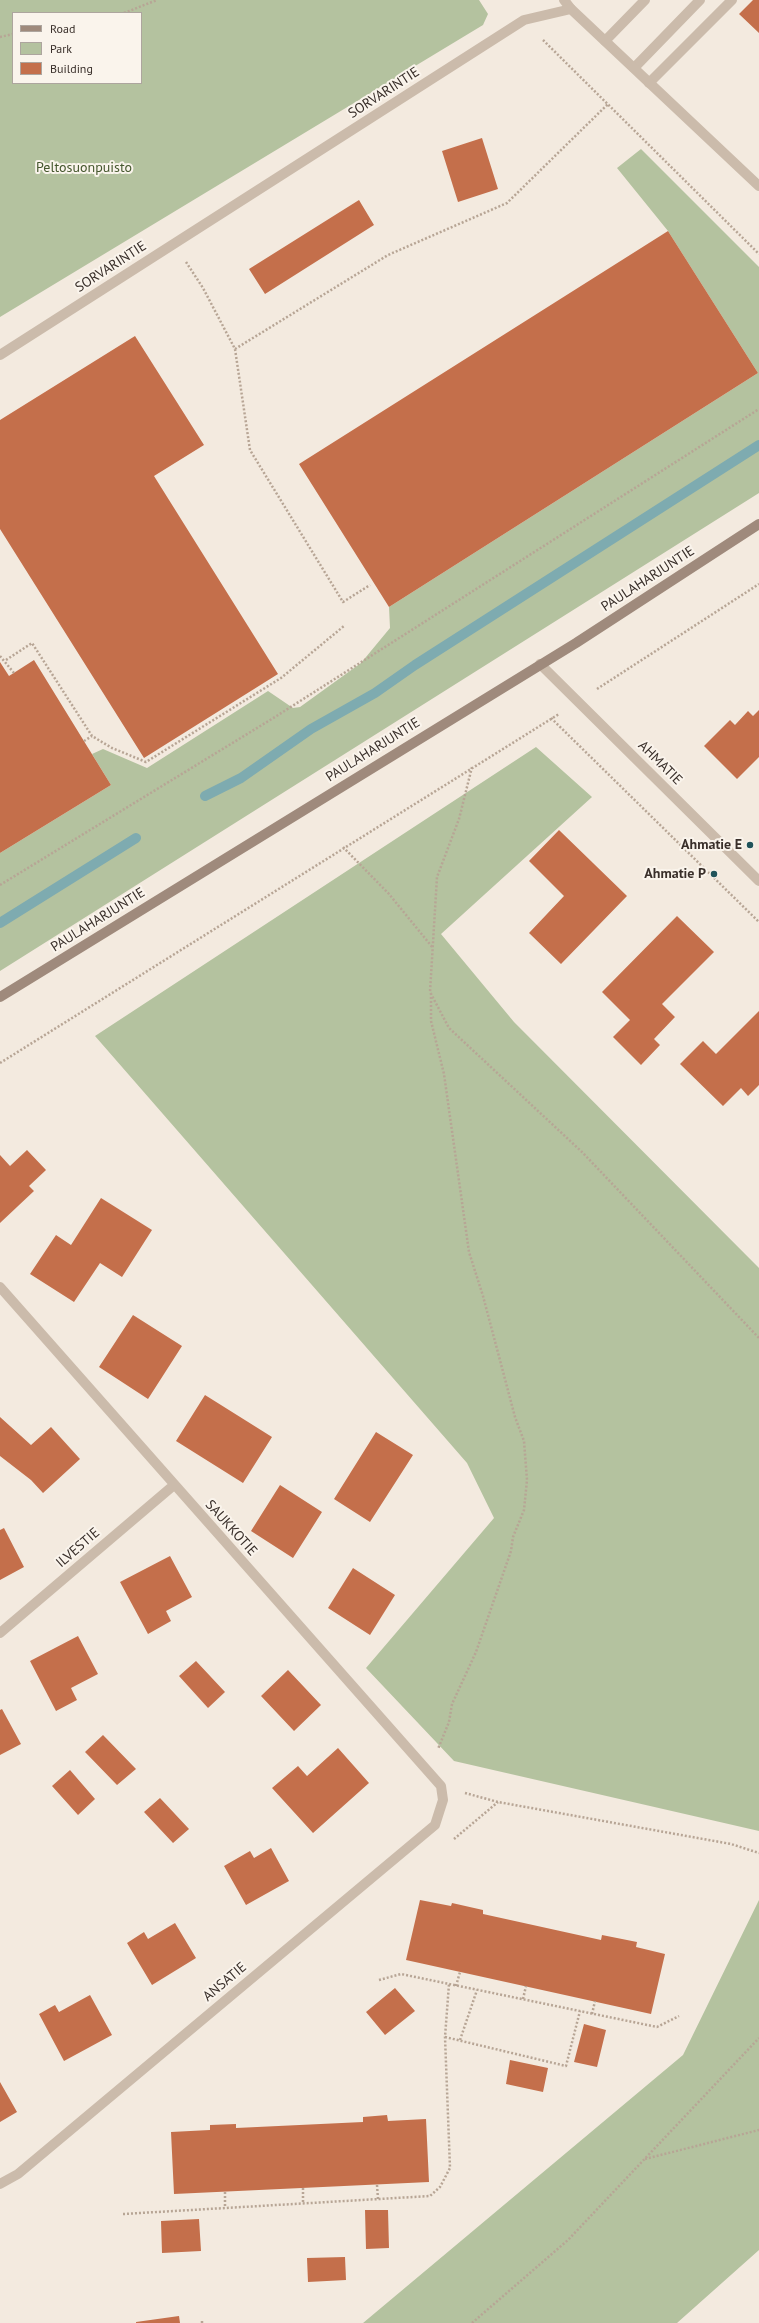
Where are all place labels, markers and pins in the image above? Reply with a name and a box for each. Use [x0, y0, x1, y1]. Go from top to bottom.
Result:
place label: Ahmatie E [681, 837, 742, 853]
marker: Ahmatie E [745, 840, 755, 850]
place label: Ahmatie P [644, 866, 706, 882]
marker: Ahmatie P [709, 869, 719, 879]

